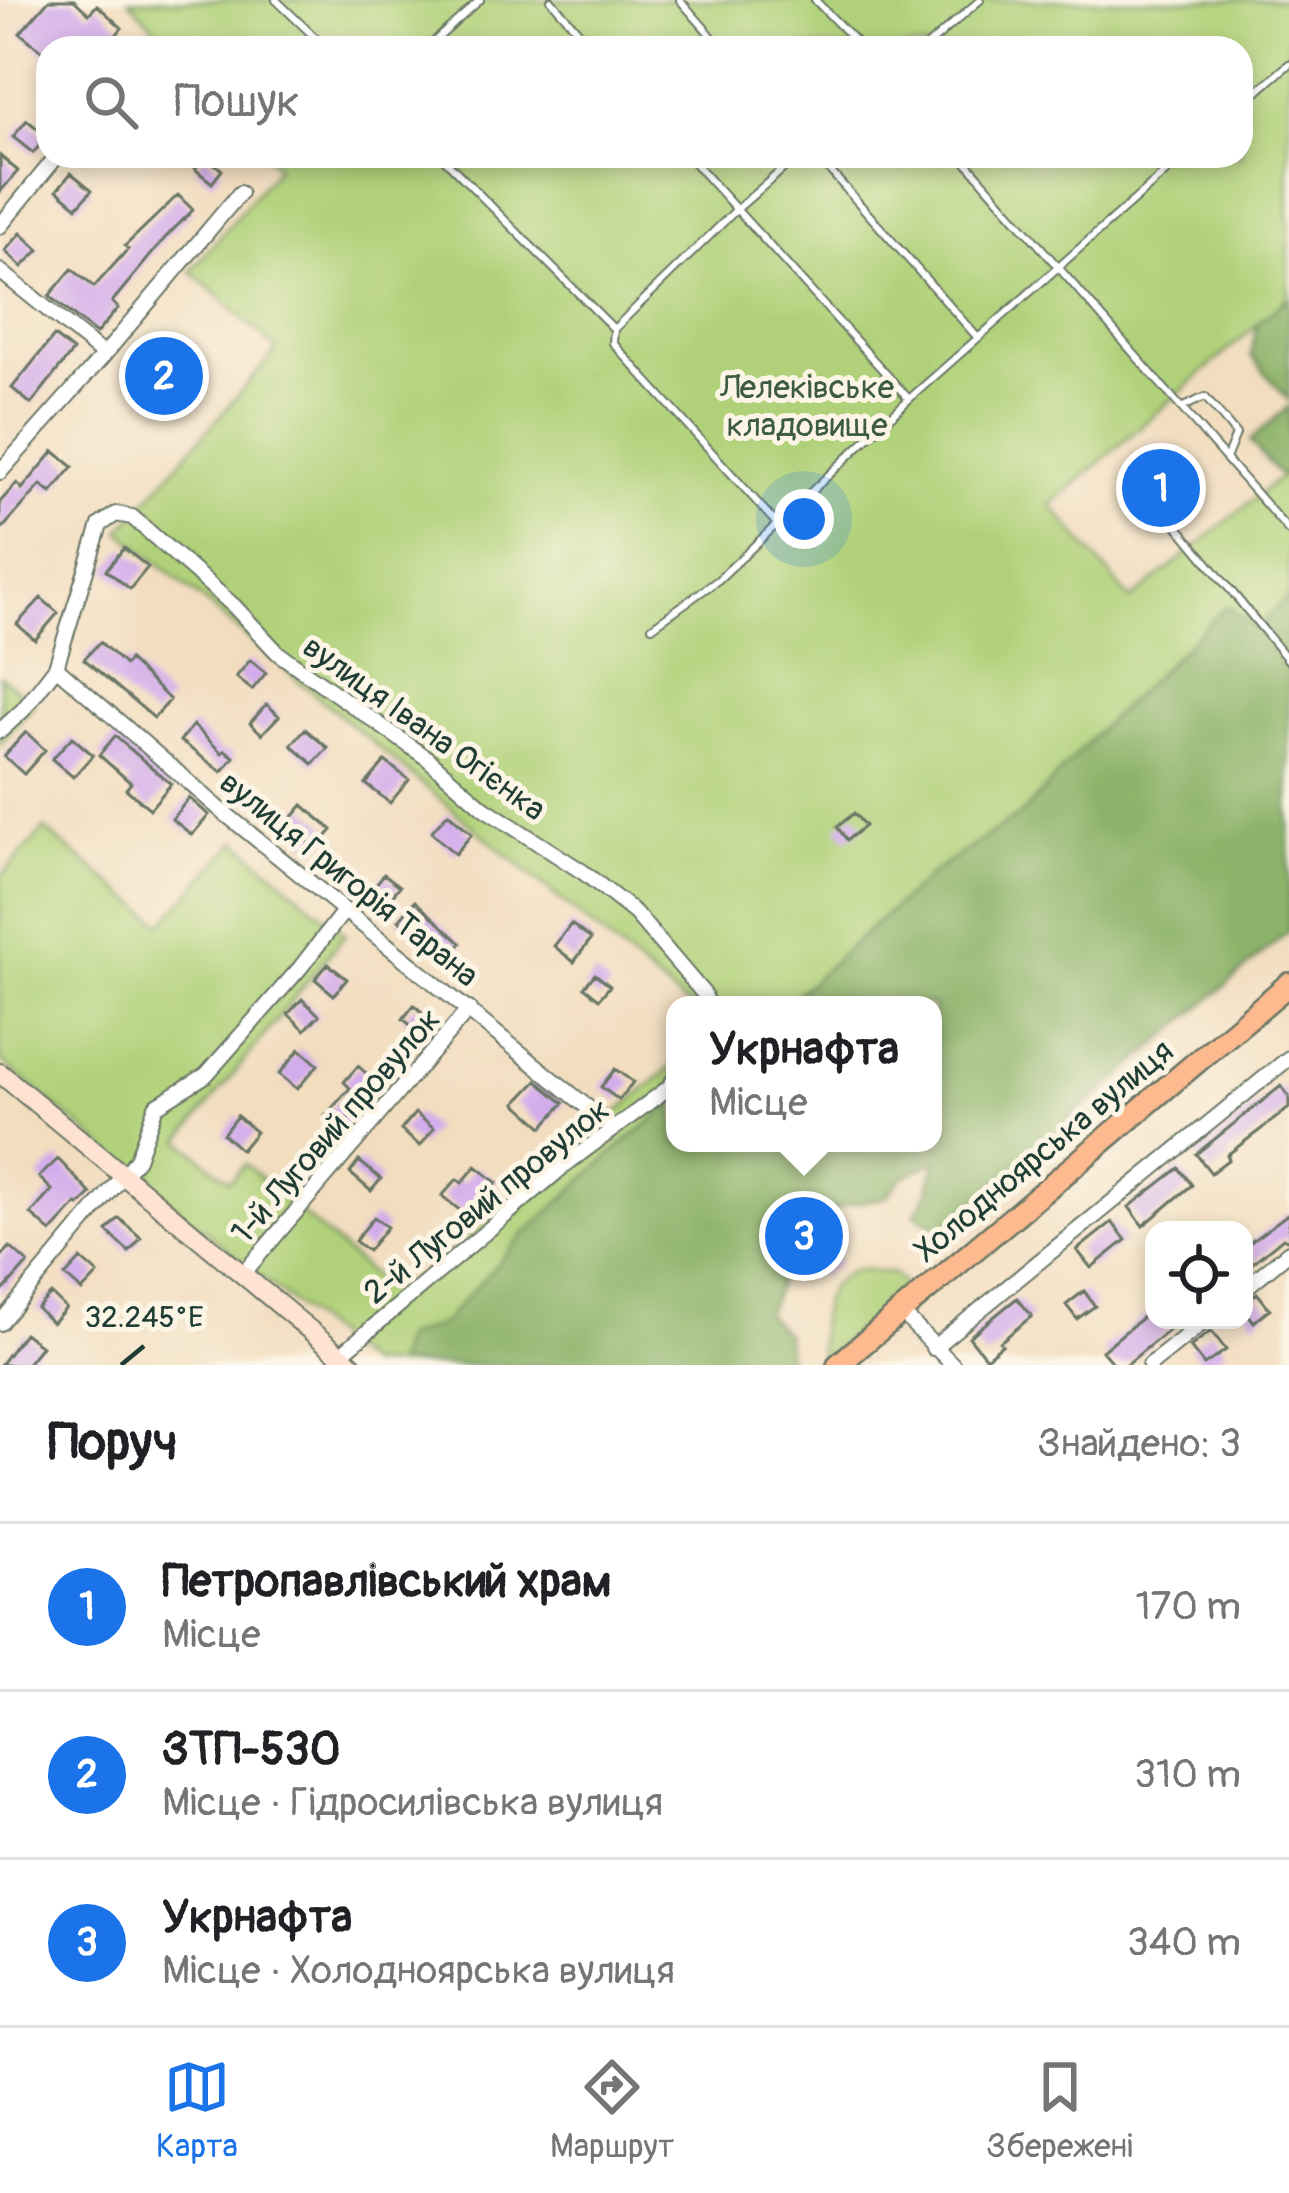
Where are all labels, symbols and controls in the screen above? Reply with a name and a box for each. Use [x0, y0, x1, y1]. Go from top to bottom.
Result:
search box [36, 36, 1253, 168]
icon: search [78, 69, 144, 135]
text: Пошук [174, 74, 299, 130]
pin: 2 [125, 331, 203, 421]
park label: Лелеківське кладовище [719, 367, 894, 446]
pin: 1 [1122, 443, 1200, 533]
your location [774, 489, 834, 549]
street label: вулиця Івана Огієнка [295, 626, 554, 830]
street label: вулиця Григорія Тарана [211, 762, 487, 996]
popup [666, 996, 942, 1152]
street label: 1-й Луговий провулок [222, 1000, 450, 1252]
text: Укрнафта [709, 1022, 899, 1078]
street label: Холодноярська вулиця [906, 1031, 1182, 1272]
text: Місце [709, 1078, 807, 1127]
street label: 2-й Луговий провулок [356, 1089, 618, 1313]
pin: 3 [765, 1191, 843, 1281]
map controls [1145, 1221, 1253, 1329]
button: locate [1145, 1221, 1253, 1329]
text: 32.245°E [84, 1299, 204, 1336]
text: Поруч [48, 1411, 178, 1475]
text: Знайдено: 3 [1038, 1419, 1241, 1468]
text: Петропавлівський храм [162, 1554, 611, 1610]
text: 1 [79, 1582, 95, 1631]
text: 170 m [1135, 1582, 1241, 1631]
text: Місце [162, 1610, 261, 1659]
text: ЗТП-530 [162, 1722, 340, 1778]
text: 2 [76, 1750, 98, 1799]
text: 310 m [1134, 1750, 1241, 1799]
text: Місце · Гідросилівська вулиця [162, 1778, 663, 1827]
text: Укрнафта [162, 1890, 352, 1946]
text: 3 [76, 1918, 98, 1967]
text: 340 m [1127, 1918, 1241, 1967]
text: Місце · Холодноярська вулиця [162, 1946, 675, 1995]
tab: Карта [156, 2054, 238, 2167]
tab: Маршрут [550, 2054, 674, 2167]
tab: Збережені [986, 2054, 1133, 2167]

